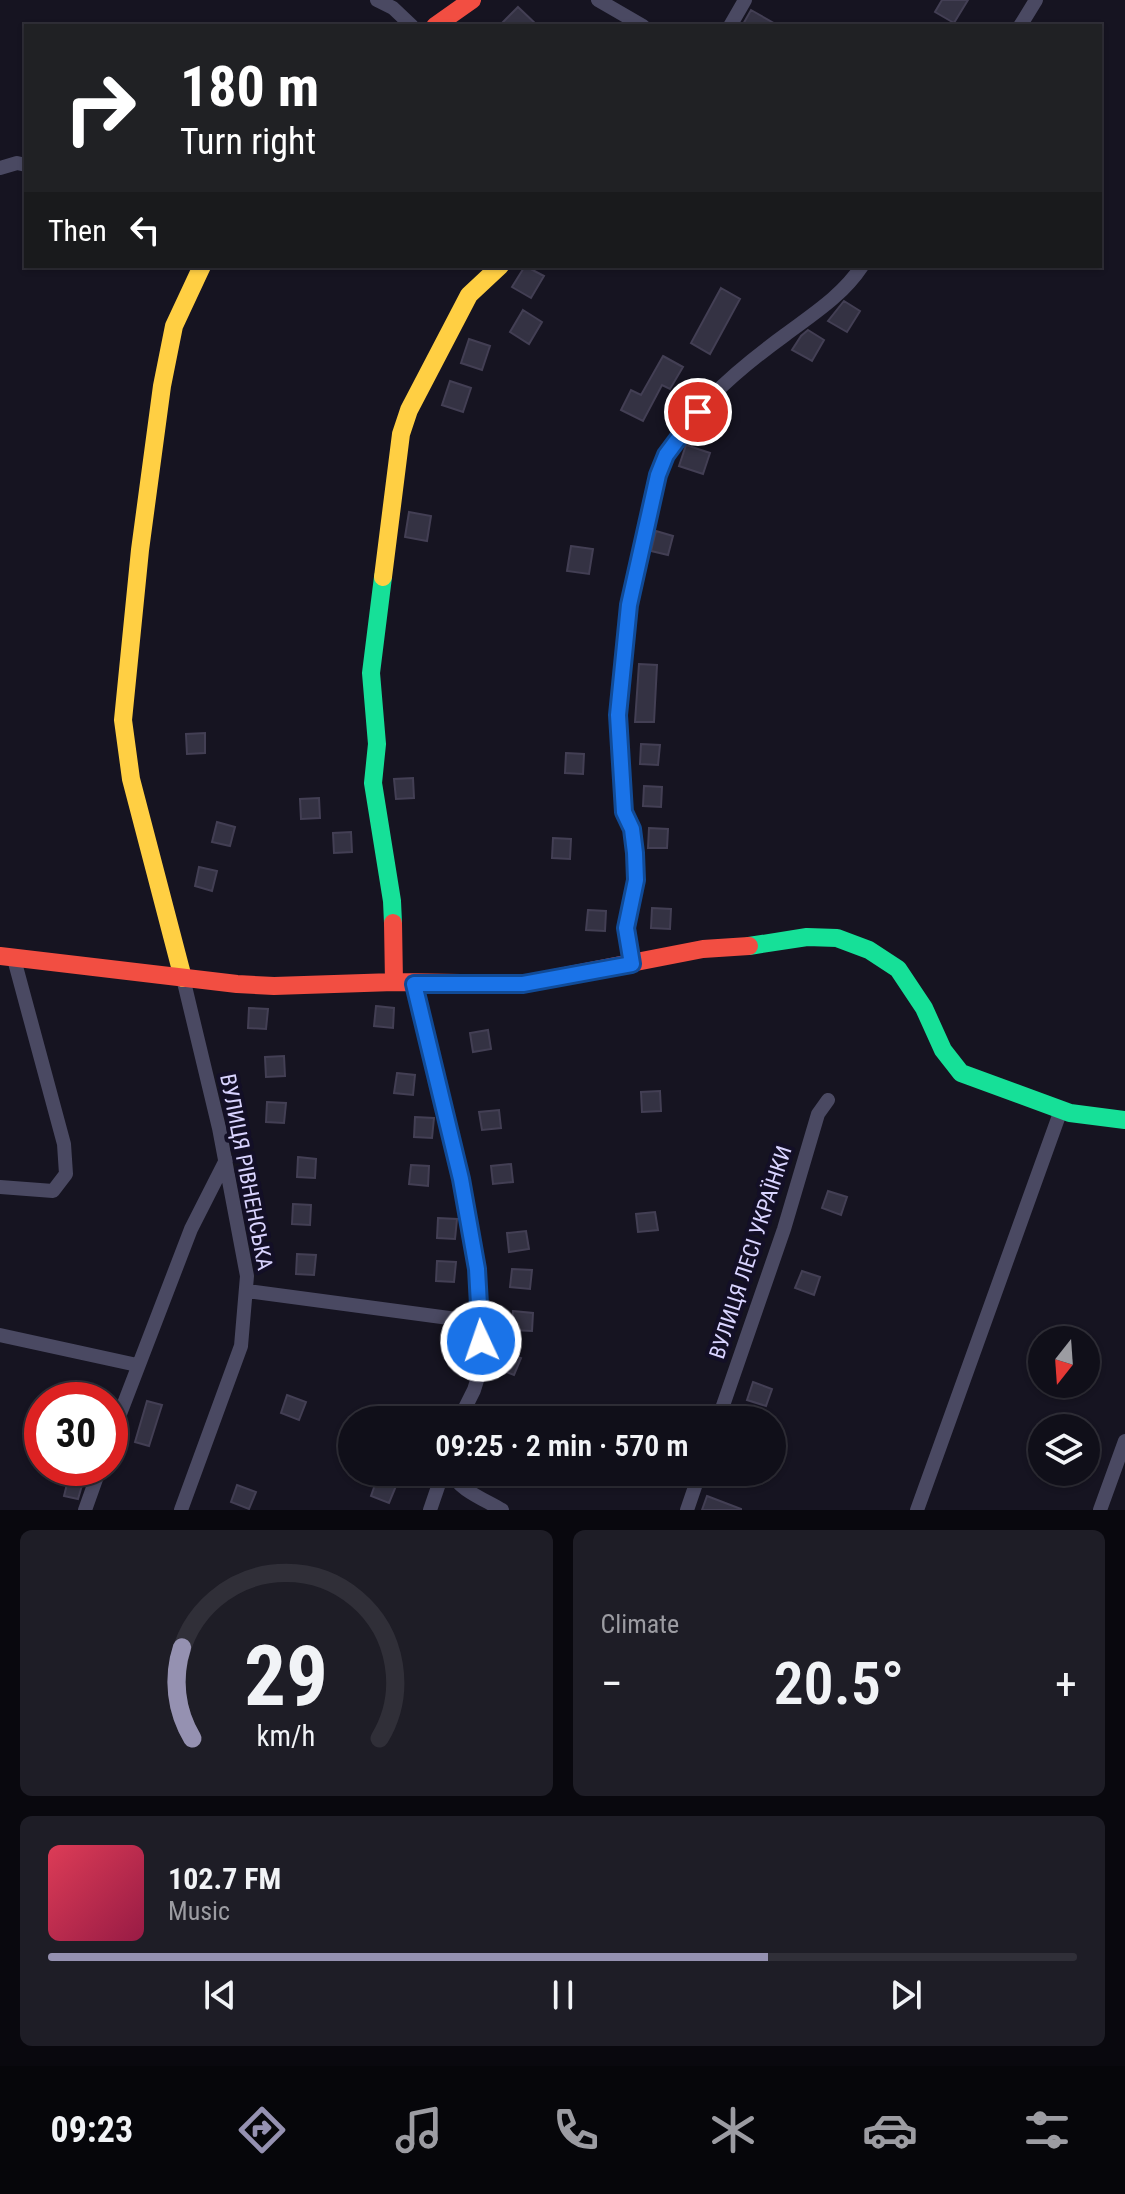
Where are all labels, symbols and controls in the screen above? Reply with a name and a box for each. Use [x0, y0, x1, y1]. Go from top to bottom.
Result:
text: 180 m [180, 54, 319, 120]
icon: right [48, 56, 152, 160]
text: Turn right [180, 121, 316, 163]
icon: left [123, 208, 167, 252]
text: Then [48, 213, 107, 248]
pin [664, 378, 732, 446]
icon: arrive [676, 390, 720, 434]
street label: ВУЛИЦЯ РІВНЕНСЬКА [215, 1072, 278, 1273]
street label: ВУЛИЦЯ ЛЕСІ УКРАЇНКИ [704, 1143, 797, 1362]
position arrow [439, 1299, 523, 1383]
north arrow [1028, 1326, 1100, 1398]
map controls [1028, 1326, 1100, 1486]
speed limit sign: 30 [24, 1382, 128, 1486]
button: layers [1028, 1414, 1100, 1486]
text: 09:25 · 2 min · 570 m [435, 1428, 689, 1463]
text: Climate [601, 1609, 679, 1639]
text: 29 [244, 1628, 328, 1725]
text: 20.5° [773, 1648, 904, 1719]
text: − [601, 1658, 623, 1710]
text: + [1055, 1658, 1077, 1710]
text: km/h [257, 1719, 316, 1753]
text: 102.7 FM [168, 1861, 281, 1896]
text: Music [168, 1896, 230, 1926]
icon: previous [198, 1973, 242, 2017]
icon: pause [541, 1973, 585, 2017]
icon: next [884, 1973, 928, 2017]
icon: directions [234, 2102, 290, 2158]
icon: music [391, 2102, 447, 2158]
icon: phone [548, 2102, 604, 2158]
icon: climate [705, 2102, 761, 2158]
icon: car [862, 2102, 918, 2158]
icon: filters [1019, 2102, 1075, 2158]
text: 09:23 [50, 2109, 133, 2151]

